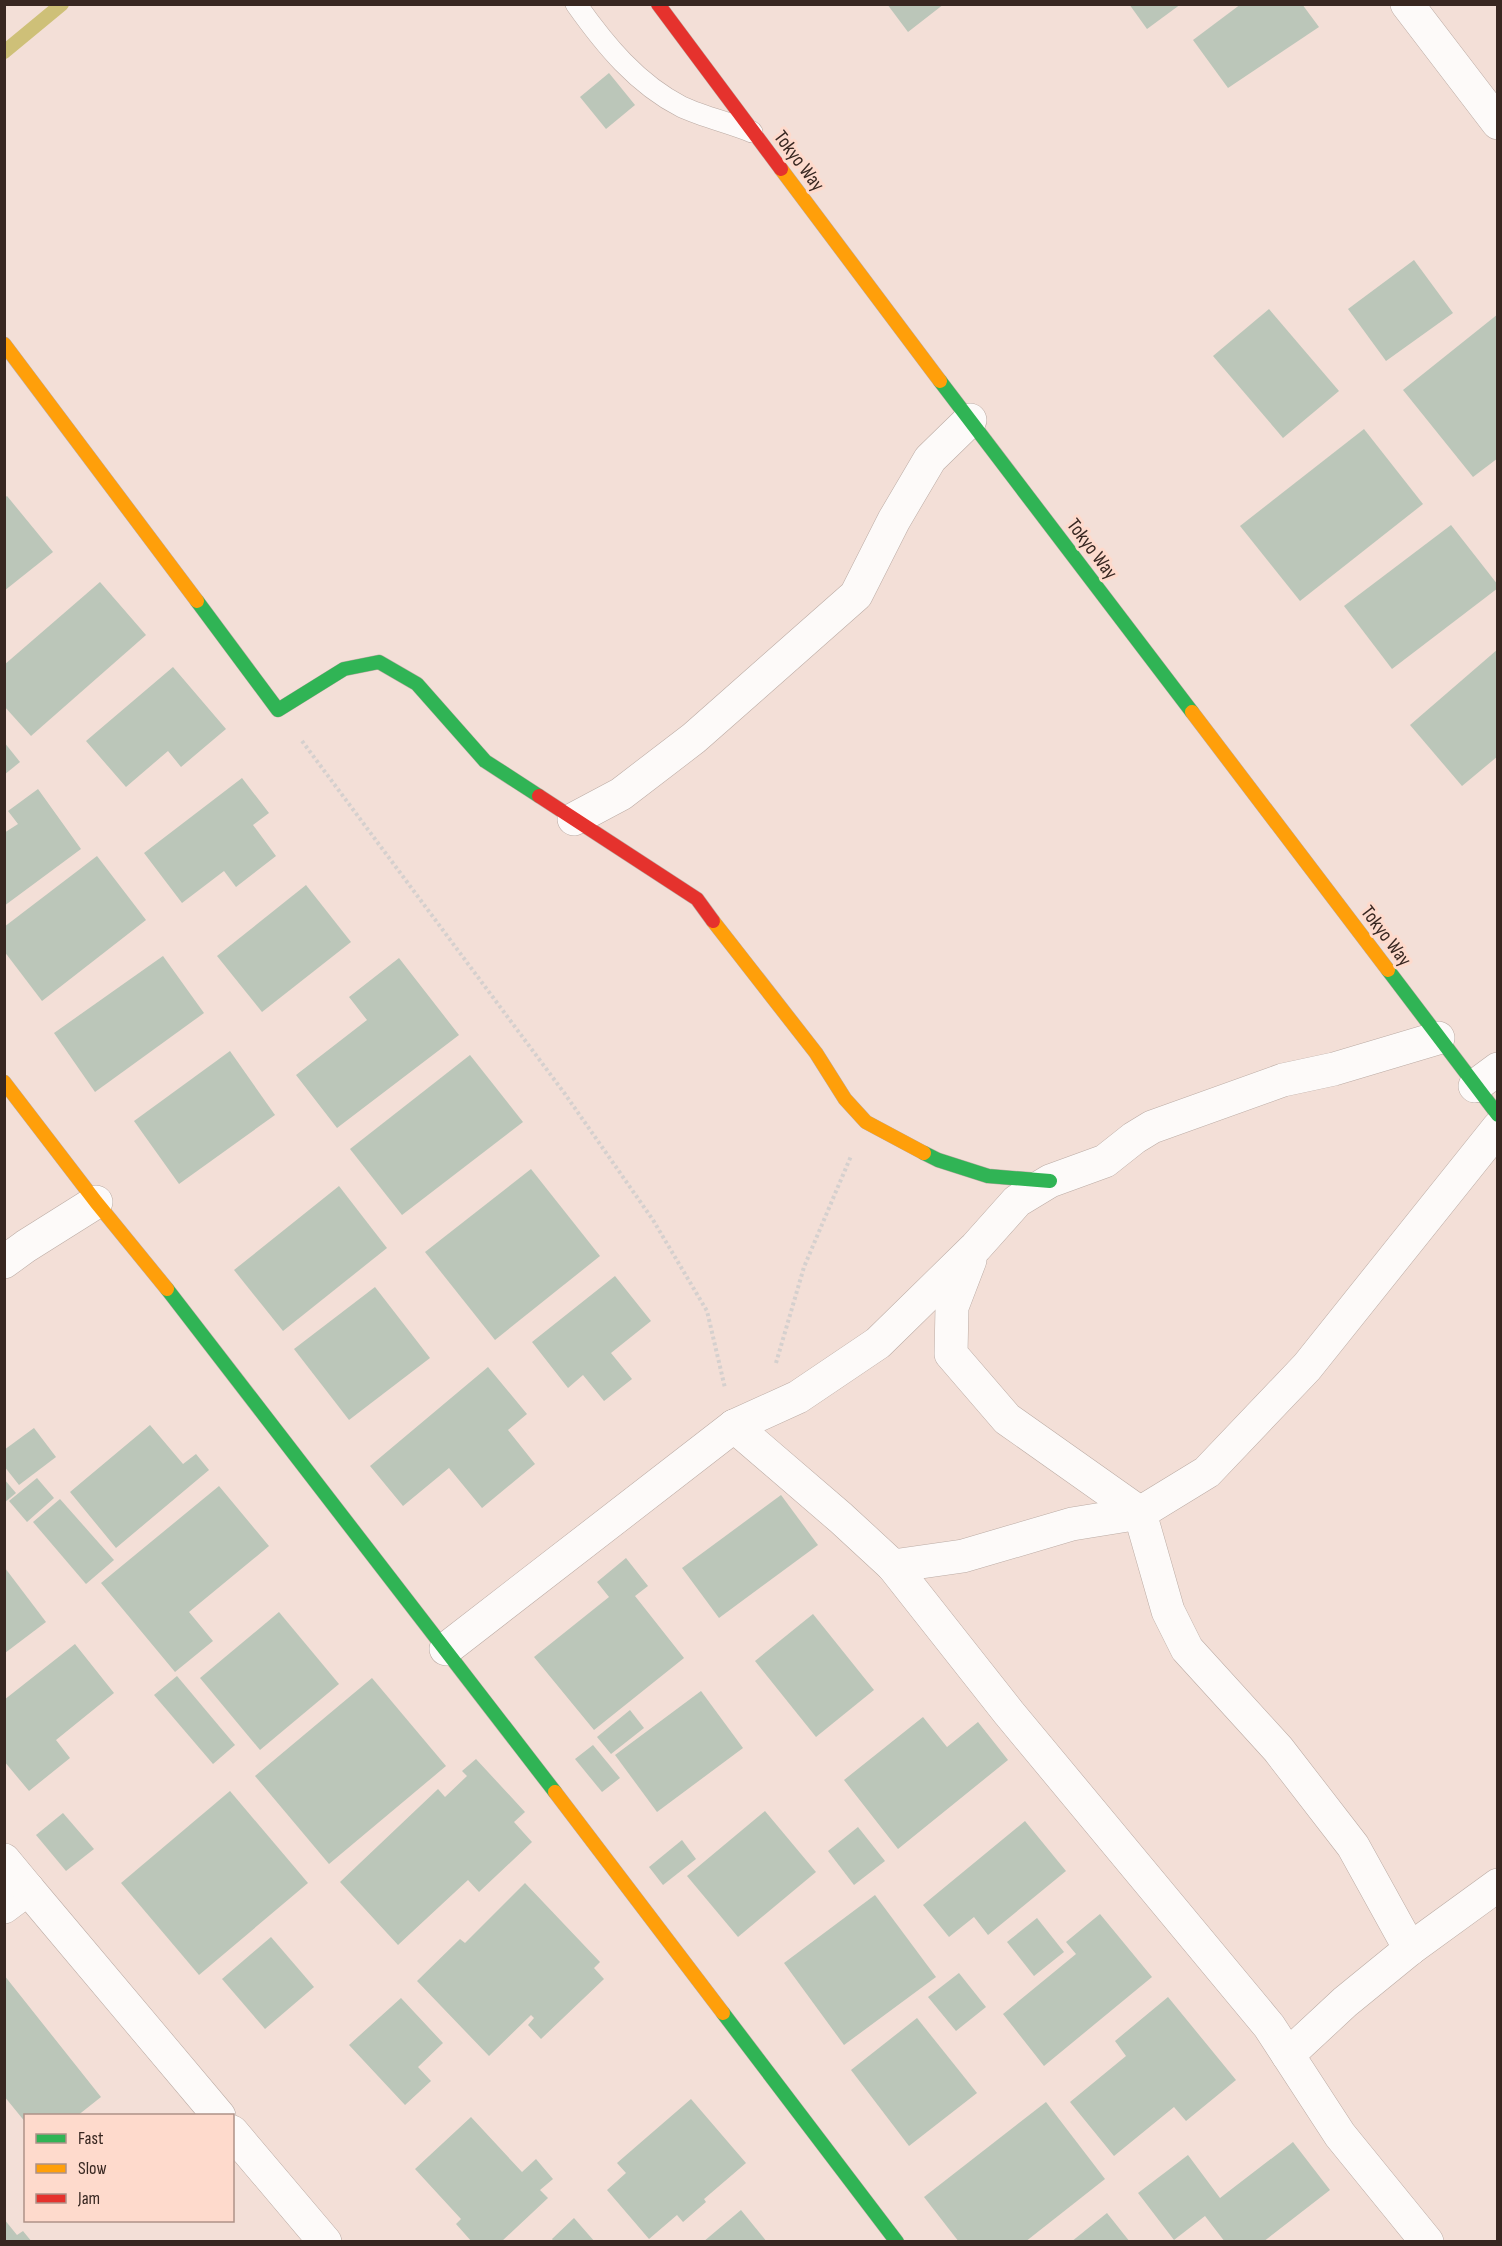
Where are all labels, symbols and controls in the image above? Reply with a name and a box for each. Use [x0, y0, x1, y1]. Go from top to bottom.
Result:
street label: Tokyo Way [768, 126, 830, 196]
street label: Tokyo Way [1061, 514, 1123, 584]
street label: Tokyo Way [1355, 901, 1417, 971]
legend [24, 2114, 234, 2222]
text: Fast [78, 2128, 104, 2149]
text: Slow [78, 2158, 107, 2179]
text: Jam [77, 2188, 100, 2209]

